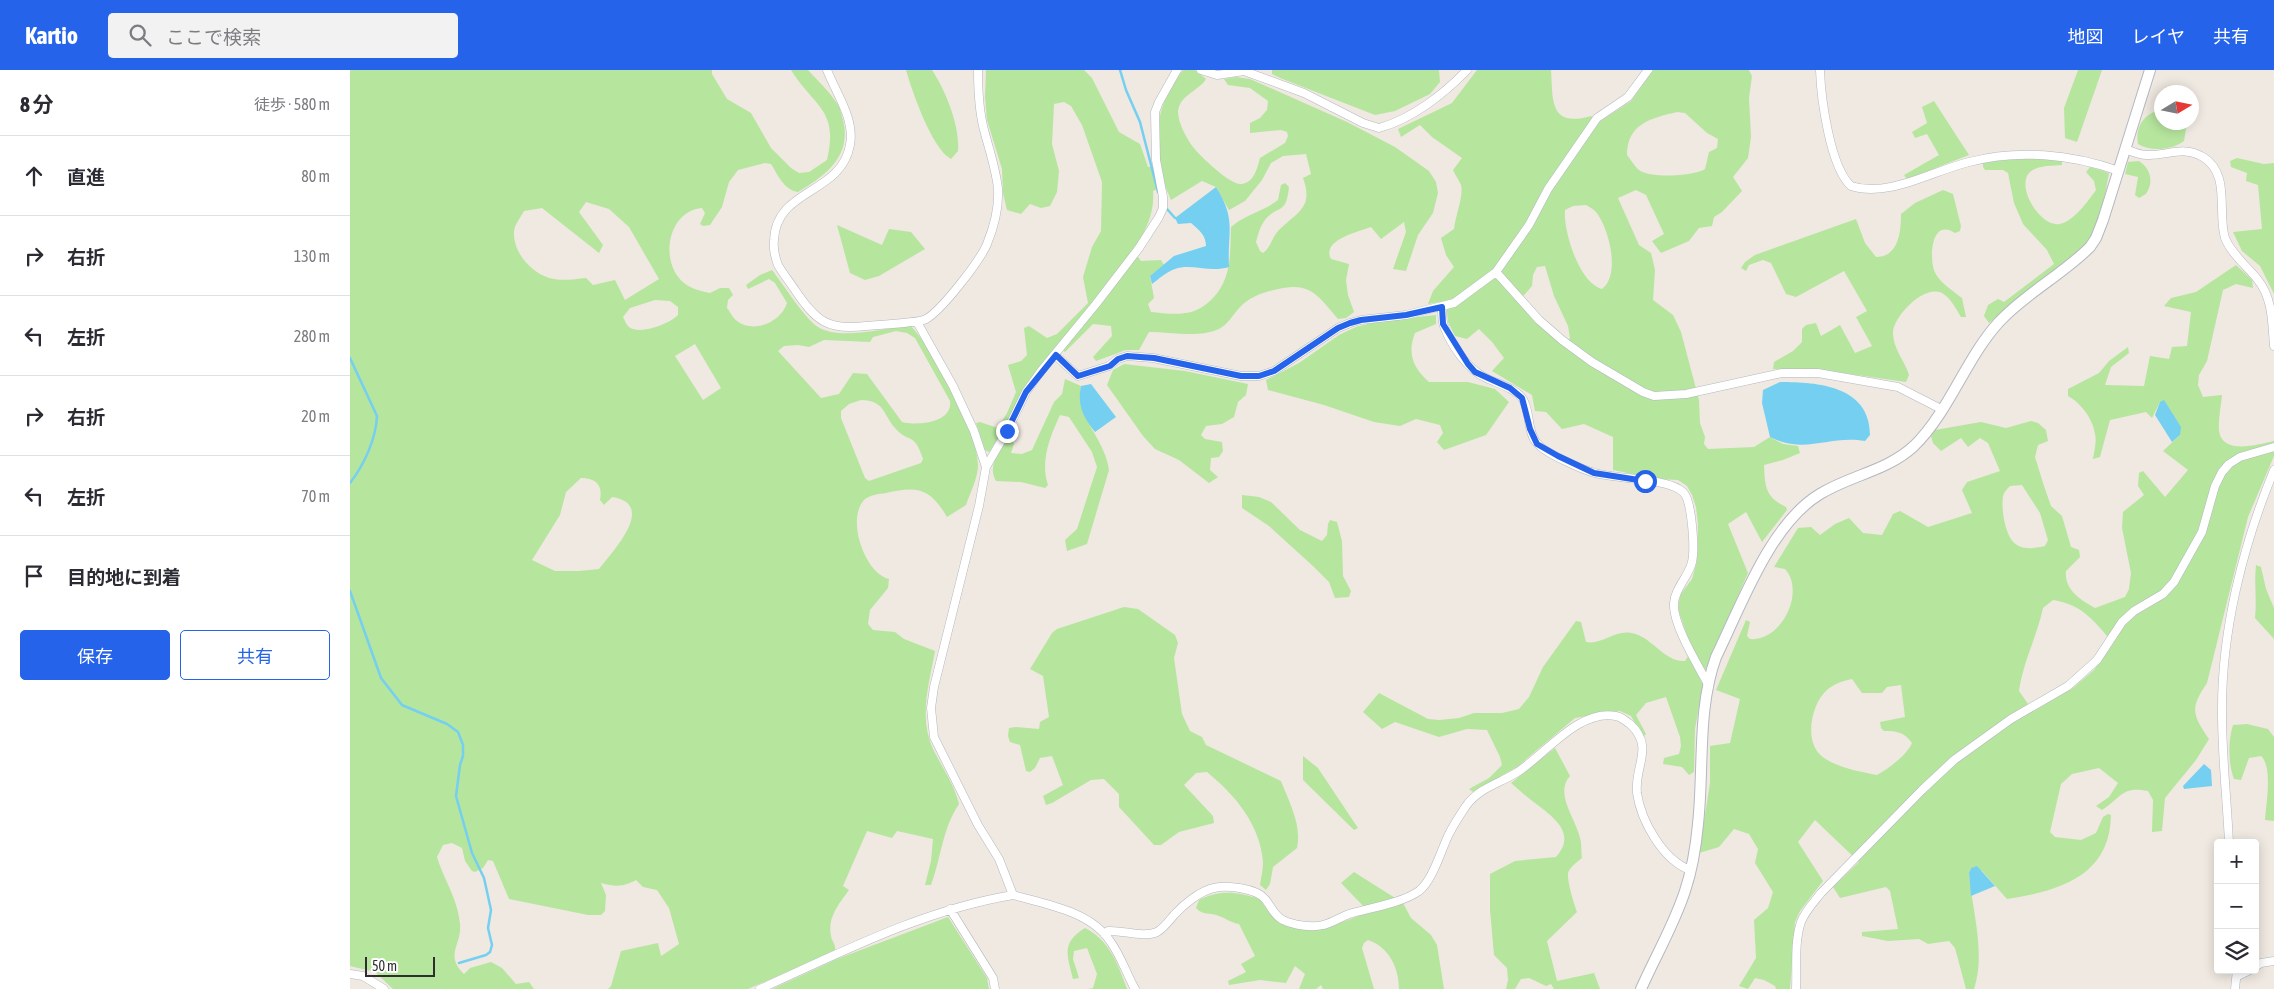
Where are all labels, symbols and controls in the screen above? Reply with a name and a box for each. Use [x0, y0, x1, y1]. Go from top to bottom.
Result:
search box [108, 13, 458, 58]
icon: search [126, 21, 154, 49]
text: Kartio [25, 22, 78, 49]
text: ここで検索 [166, 26, 261, 48]
text: 地図 [2068, 26, 2104, 47]
text: レイヤ [2132, 26, 2185, 47]
text: 共有 [2213, 26, 2249, 47]
north arrow [2154, 85, 2199, 130]
text: 8 分 [20, 92, 54, 116]
text: 徒歩 · 580 m [254, 95, 330, 113]
icon: ahead [20, 162, 48, 190]
text: 直進 [67, 166, 105, 188]
text: 80 m [301, 167, 330, 185]
icon: right [20, 242, 48, 270]
text: 右折 [67, 246, 105, 268]
text: 130 m [294, 247, 330, 265]
icon: left [20, 322, 48, 350]
text: 左折 [67, 326, 105, 348]
text: 280 m [294, 327, 330, 345]
icon: right [20, 402, 48, 430]
text: 右折 [67, 406, 105, 428]
text: 20 m [301, 407, 330, 425]
route end [996, 420, 1019, 443]
route start [1634, 470, 1657, 493]
icon: left [20, 482, 48, 510]
text: 左折 [67, 486, 105, 508]
text: 70 m [301, 487, 330, 505]
icon: arrive [20, 562, 48, 590]
text: 目的地に到着 [67, 566, 181, 588]
button: 保存 [20, 630, 170, 680]
button: 共有 [180, 630, 330, 680]
map controls [2214, 839, 2259, 974]
button: + [2214, 839, 2259, 884]
button: − [2214, 884, 2259, 929]
button: layers [2214, 929, 2259, 974]
scale bar [365, 954, 435, 977]
text: 50 m [372, 958, 397, 974]

